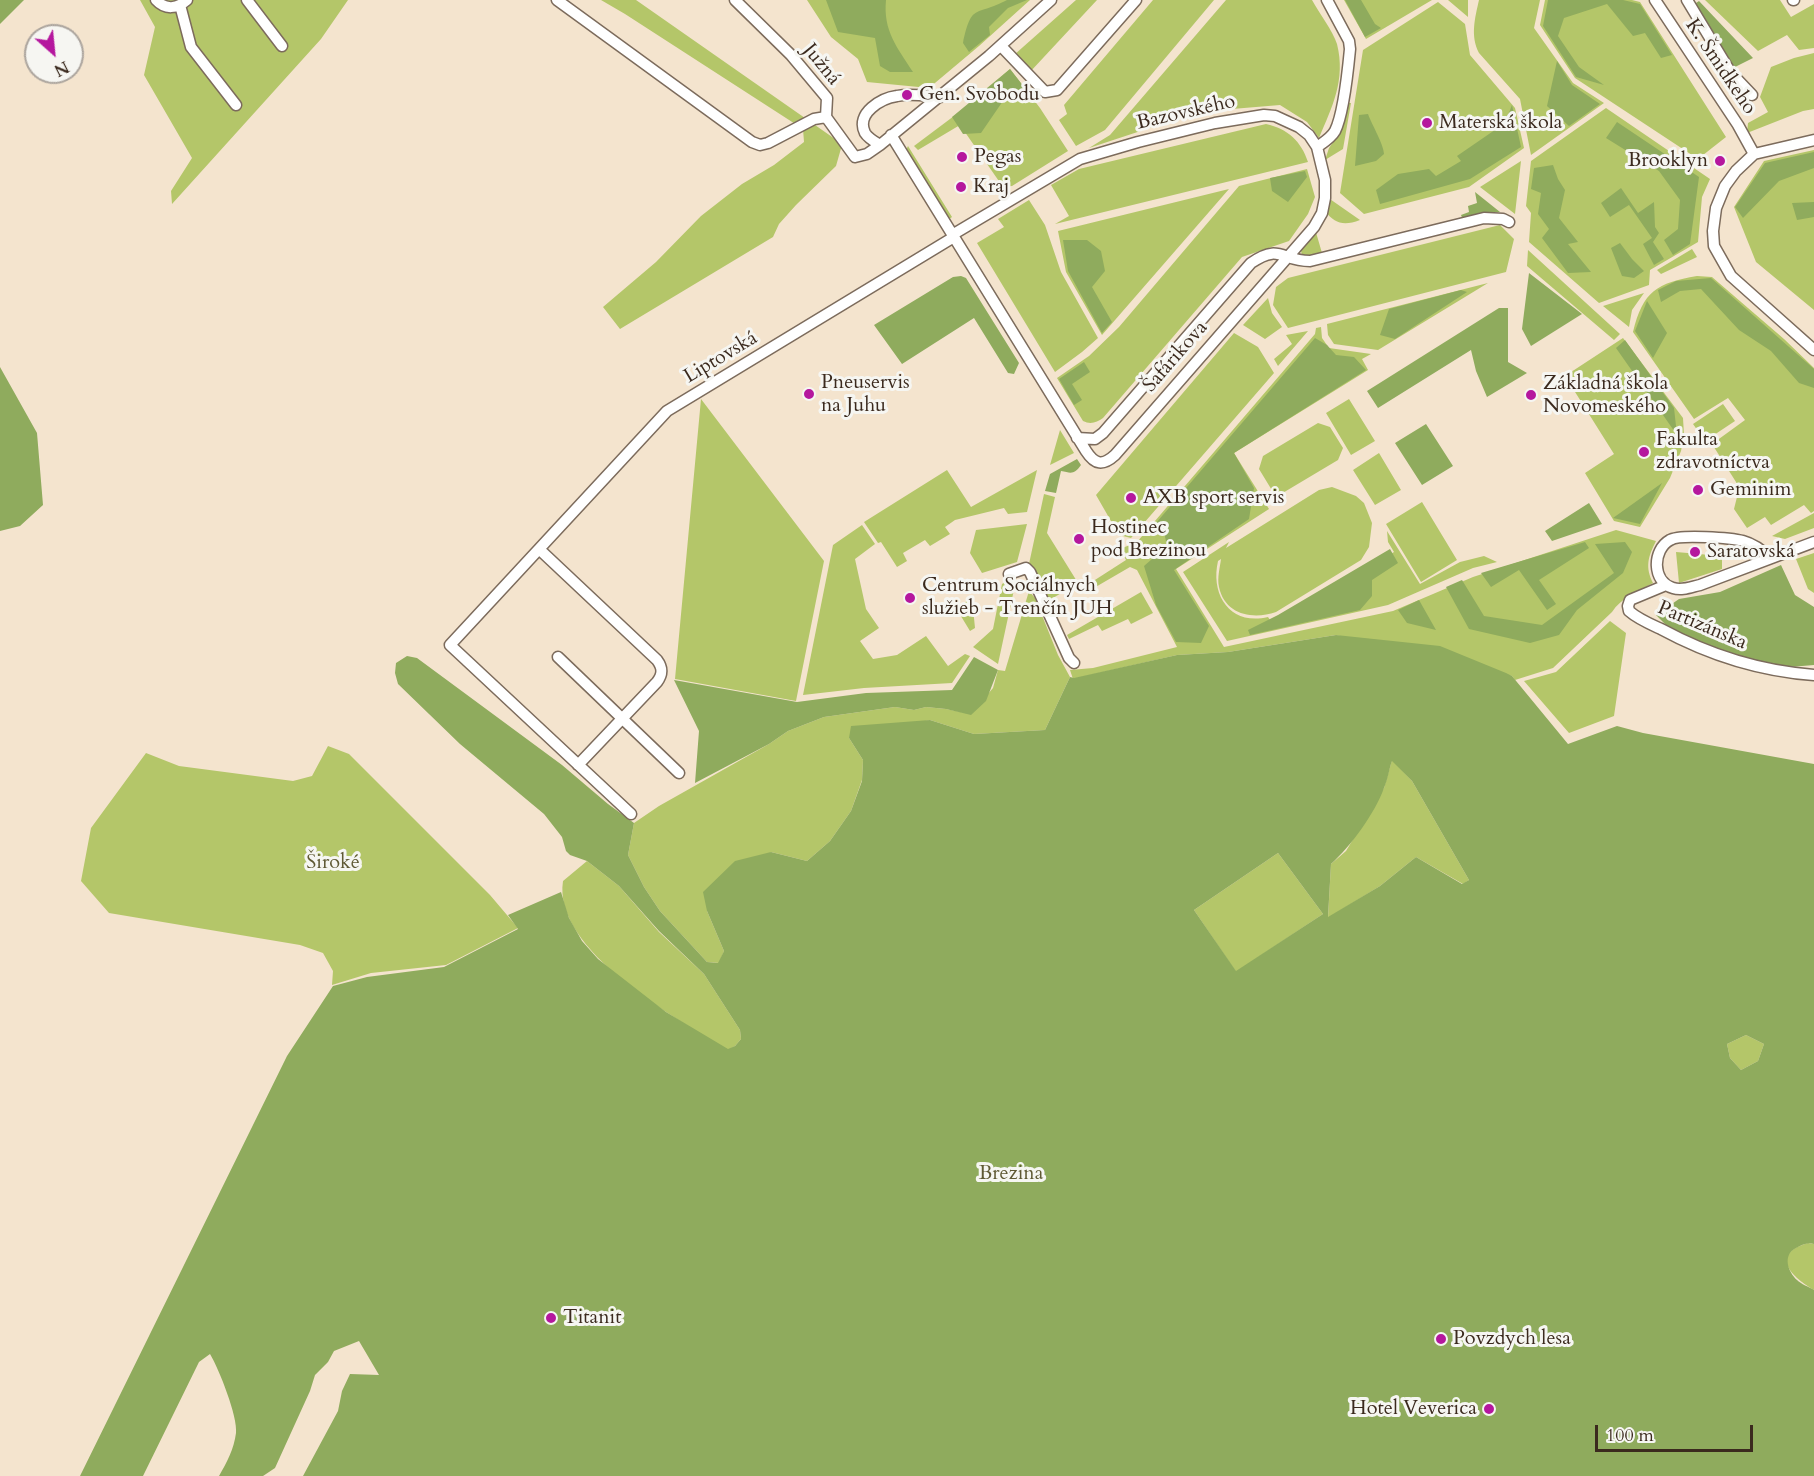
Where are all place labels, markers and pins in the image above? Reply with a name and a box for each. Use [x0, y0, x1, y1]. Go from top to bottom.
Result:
place label: Gen. Svobodu [919, 83, 1040, 107]
marker: Gen. Svobodu [900, 88, 914, 102]
place label: Materská škola [1439, 111, 1563, 135]
marker: Materská škola [1420, 116, 1434, 130]
place label: Pegas [974, 145, 1021, 169]
place label: Brooklyn [1628, 149, 1708, 173]
marker: Pegas [955, 150, 969, 164]
marker: Brooklyn [1713, 154, 1727, 168]
place label: Kraj [973, 175, 1009, 199]
marker: Kraj [954, 180, 968, 194]
place label: Pneuservis na Juhu [821, 371, 910, 418]
place label: Základná škola Novomeského [1543, 372, 1668, 419]
marker: Pneuservis na Juhu [802, 387, 816, 401]
marker: Základná škola Novomeského [1524, 388, 1538, 402]
place label: Fakulta zdravotníctva [1656, 428, 1770, 475]
marker: Fakulta zdravotníctva [1637, 445, 1651, 459]
place label: Geminim [1710, 478, 1791, 502]
marker: Geminim [1691, 483, 1705, 497]
place label: AXB sport servis [1143, 486, 1285, 510]
marker: AXB sport servis [1124, 491, 1138, 505]
place label: Hostinec pod Brezinou [1091, 516, 1206, 563]
marker: Hostinec pod Brezinou [1072, 532, 1086, 546]
place label: Saratovská [1707, 540, 1795, 564]
marker: Saratovská [1688, 545, 1702, 559]
place label: Centrum Sociálnych služieb - Trenčín JUH [922, 574, 1112, 621]
marker: Centrum Sociálnych služieb - Trenčín JUH [903, 591, 917, 605]
place label: Titanit [563, 1306, 622, 1330]
marker: Titanit [544, 1311, 558, 1325]
place label: Povzdych lesa [1453, 1327, 1571, 1351]
marker: Povzdych lesa [1434, 1332, 1448, 1346]
place label: Hotel Veverica [1350, 1397, 1477, 1421]
marker: Hotel Veverica [1482, 1402, 1496, 1416]

